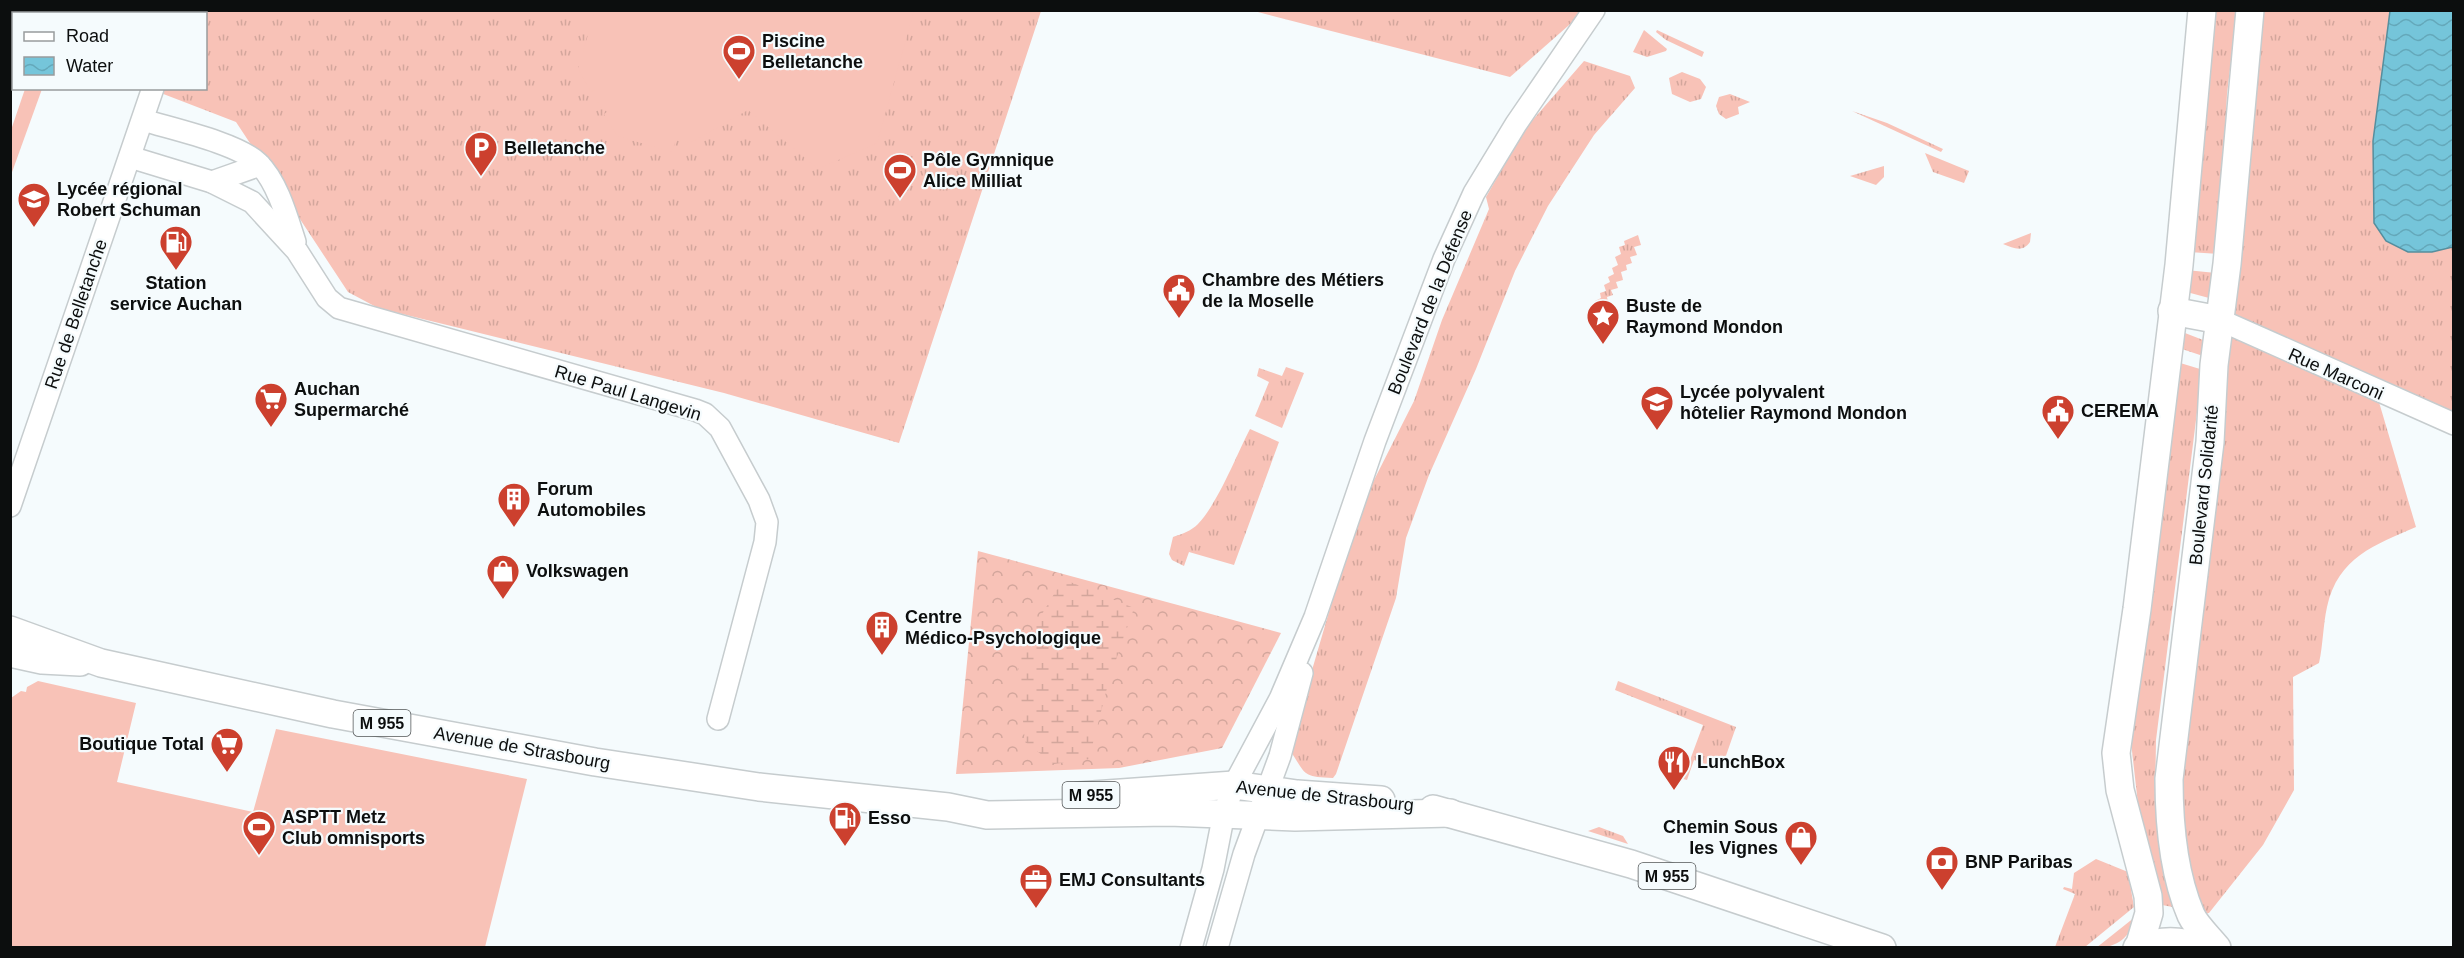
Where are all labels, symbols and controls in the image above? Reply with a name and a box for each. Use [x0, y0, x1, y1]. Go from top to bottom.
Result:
legend [12, 12, 207, 90]
text: Road [66, 26, 109, 46]
place label: Piscine Belletanche [762, 31, 863, 72]
sports icon: Piscine Belletanche [721, 33, 757, 80]
text: Water [66, 56, 113, 76]
parking icon: Belletanche [463, 130, 499, 177]
place label: Belletanche [504, 138, 605, 158]
place label: Pôle Gymnique Alice Milliat [923, 150, 1054, 191]
sports icon: Pôle Gymnique Alice Milliat [882, 152, 918, 199]
place label: Lycée régional Robert Schuman [57, 179, 201, 220]
school or university icon: Lycée régional Robert Schuman [16, 181, 52, 228]
street label: Boulevard de la Défense [1384, 207, 1476, 397]
fuel station icon: Station service Auchan [158, 224, 194, 271]
street label: Rue de Belletanche [41, 236, 111, 392]
place label: Chambre des Métiers de la Moselle [1202, 270, 1384, 311]
public building icon: Chambre des Métiers de la Moselle [1161, 272, 1197, 319]
place label: Station service Auchan [110, 273, 242, 314]
place label: Buste de Raymond Mondon [1626, 296, 1783, 337]
place icon: Buste de Raymond Mondon [1585, 298, 1621, 345]
street label: Rue Marconi [2285, 344, 2387, 404]
street label: Rue Paul Langevin [552, 361, 704, 425]
place label: Auchan Supermarché [294, 379, 409, 420]
supermarket icon: Auchan Supermarché [253, 381, 289, 428]
place label: Lycée polyvalent hôtelier Raymond Mondon [1680, 382, 1907, 423]
school or university icon: Lycée polyvalent hôtelier Raymond Mondon [1639, 384, 1675, 431]
public building icon: CEREMA [2040, 393, 2076, 440]
place label: CEREMA [2081, 401, 2159, 421]
street label: Boulevard Solidarité [2186, 404, 2222, 566]
place label: Forum Automobiles [537, 479, 646, 520]
building icon: Forum Automobiles [496, 481, 532, 528]
shop icon: Volkswagen [485, 553, 521, 600]
place label: Volkswagen [526, 561, 629, 581]
place label: Centre Médico-Psychologique [905, 607, 1101, 648]
building icon: Centre Médico-Psychologique [864, 609, 900, 656]
road number: M 955 [354, 710, 410, 736]
street label: Avenue de Strasbourg [432, 723, 612, 773]
supermarket icon: Boutique Total [209, 726, 245, 773]
place label: Boutique Total [79, 734, 204, 754]
restaurant icon: LunchBox [1656, 744, 1692, 791]
place label: LunchBox [1697, 752, 1785, 772]
street label: Avenue de Strasbourg [1235, 777, 1415, 815]
road number: M 955 [1062, 782, 1120, 808]
fuel station icon: Esso [827, 800, 863, 847]
place label: ASPTT Metz Club omnisports [282, 807, 425, 848]
place label: Esso [868, 808, 911, 828]
sports icon: ASPTT Metz Club omnisports [241, 809, 277, 856]
place label: Chemin Sous les Vignes [1663, 817, 1778, 858]
shop icon: Chemin Sous les Vignes [1783, 819, 1819, 866]
bank icon: BNP Paribas [1924, 844, 1960, 891]
place label: BNP Paribas [1965, 852, 2073, 872]
office icon: EMJ Consultants [1018, 862, 1054, 909]
road number: M 955 [1638, 863, 1696, 889]
place label: EMJ Consultants [1059, 870, 1205, 890]

